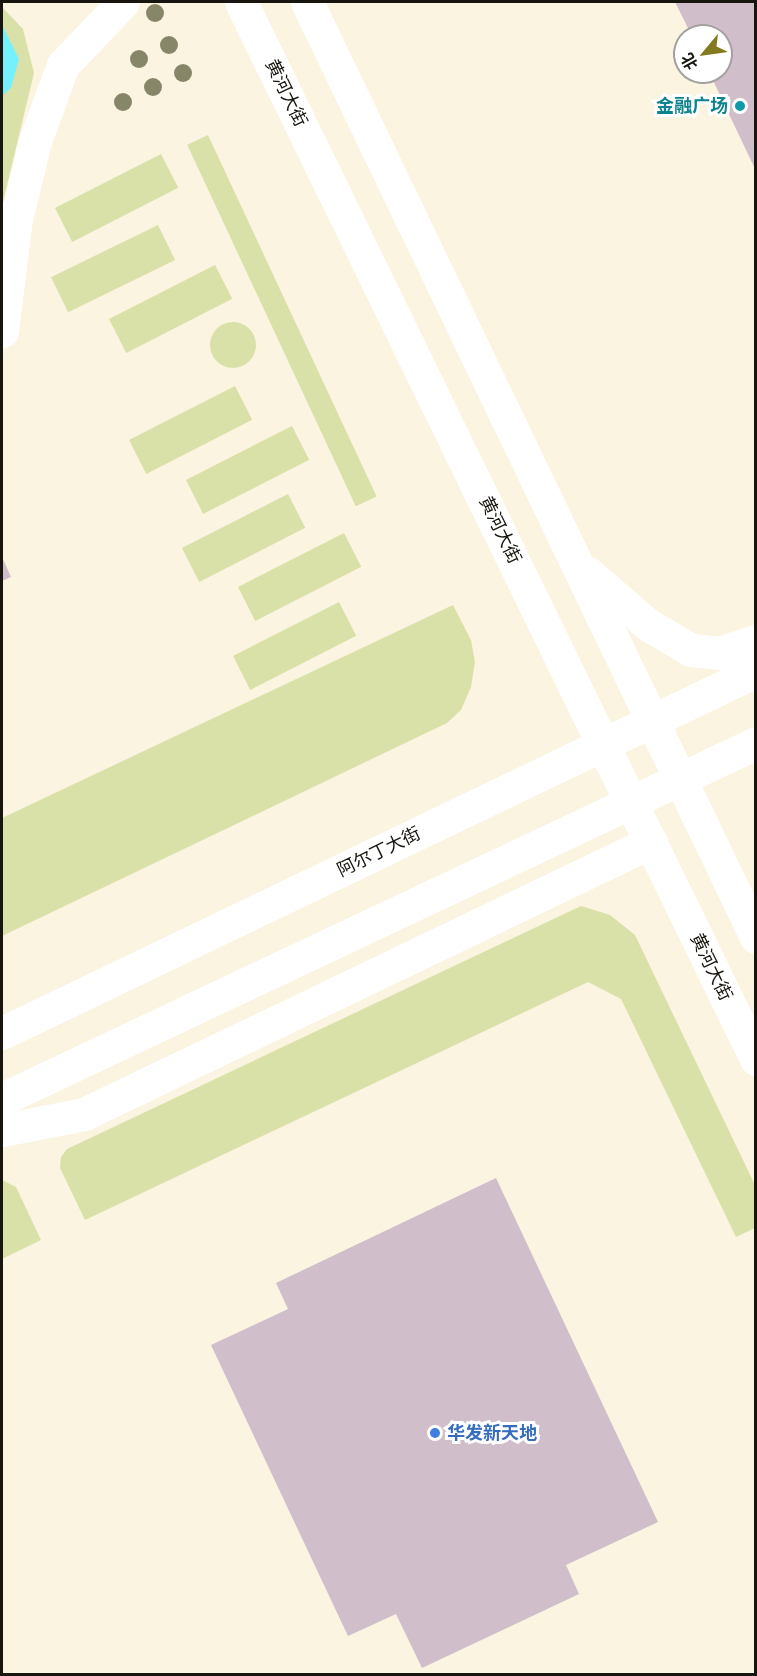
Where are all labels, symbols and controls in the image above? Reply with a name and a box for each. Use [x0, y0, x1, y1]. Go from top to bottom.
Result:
north arrow [673, 24, 733, 84]
text: 北 [676, 50, 702, 74]
street label: 黄河大街 [261, 56, 311, 130]
place label: 金融广场 [656, 95, 728, 117]
marker: 金融广场 [733, 99, 747, 113]
street label: 黄河大街 [475, 493, 525, 567]
street label: 阿尔丁大街 [334, 823, 424, 881]
street label: 黄河大街 [686, 930, 736, 1004]
place label: 华发新天地 [447, 1422, 537, 1444]
marker: 华发新天地 [428, 1426, 442, 1440]

